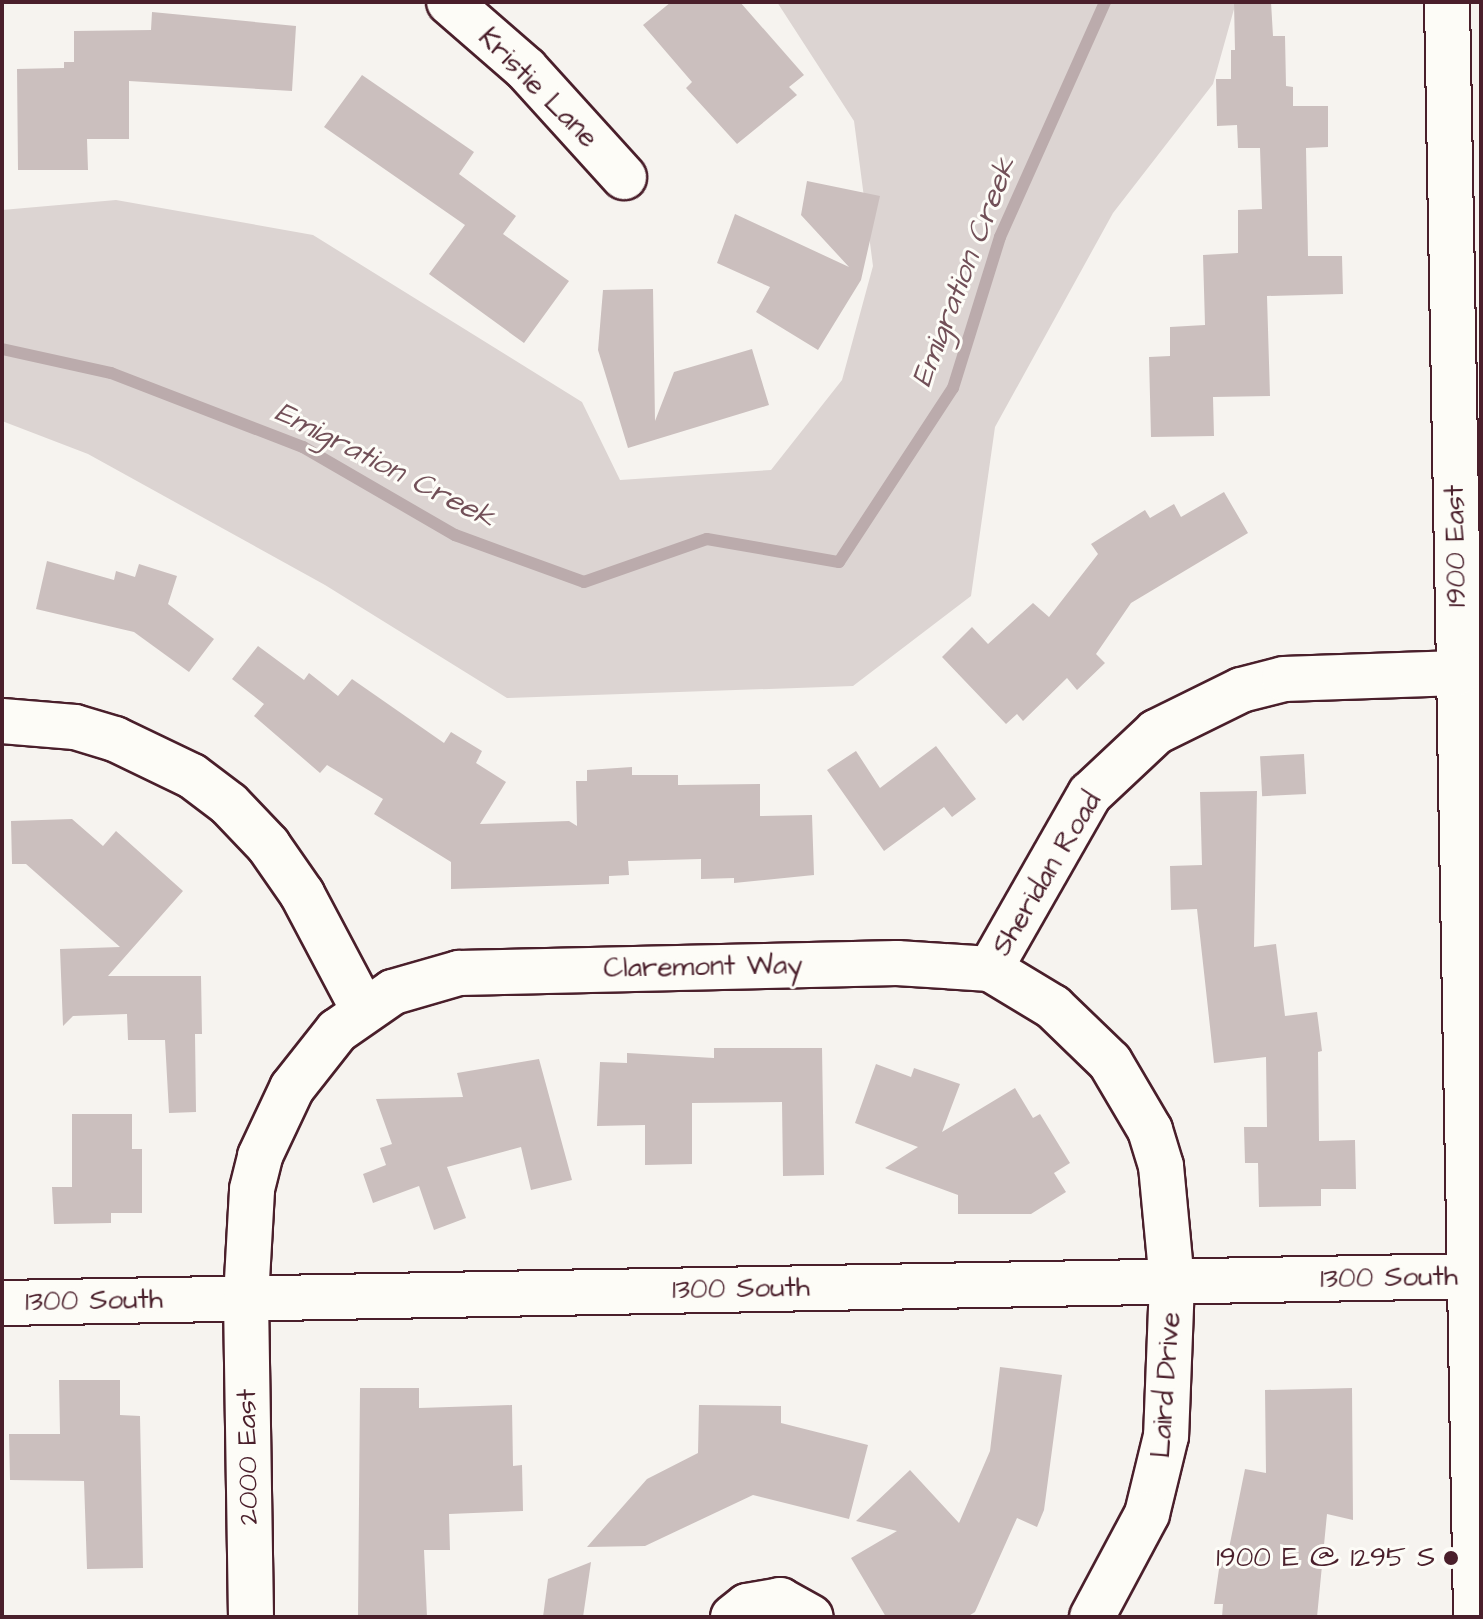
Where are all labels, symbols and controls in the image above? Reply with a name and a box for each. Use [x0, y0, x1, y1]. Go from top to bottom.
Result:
street label: Kristie Lane [471, 21, 605, 155]
water label: Emigration Creek [904, 153, 1024, 391]
water label: Emigration Creek [269, 394, 501, 536]
street label: 1900 East [1438, 485, 1474, 607]
street label: Sheridan Road [985, 786, 1109, 962]
street label: Claremont Way [603, 948, 803, 986]
street label: 1300 South [1320, 1260, 1458, 1296]
street label: 1300 South [672, 1271, 810, 1307]
street label: 1300 South [25, 1283, 163, 1319]
street label: Laird Drive [1144, 1311, 1188, 1459]
street label: 2000 East [230, 1389, 266, 1525]
place label: 1900 E @ 1295 S [1216, 1541, 1435, 1575]
marker: 1900 E @ 1295 S [1442, 1549, 1460, 1567]

